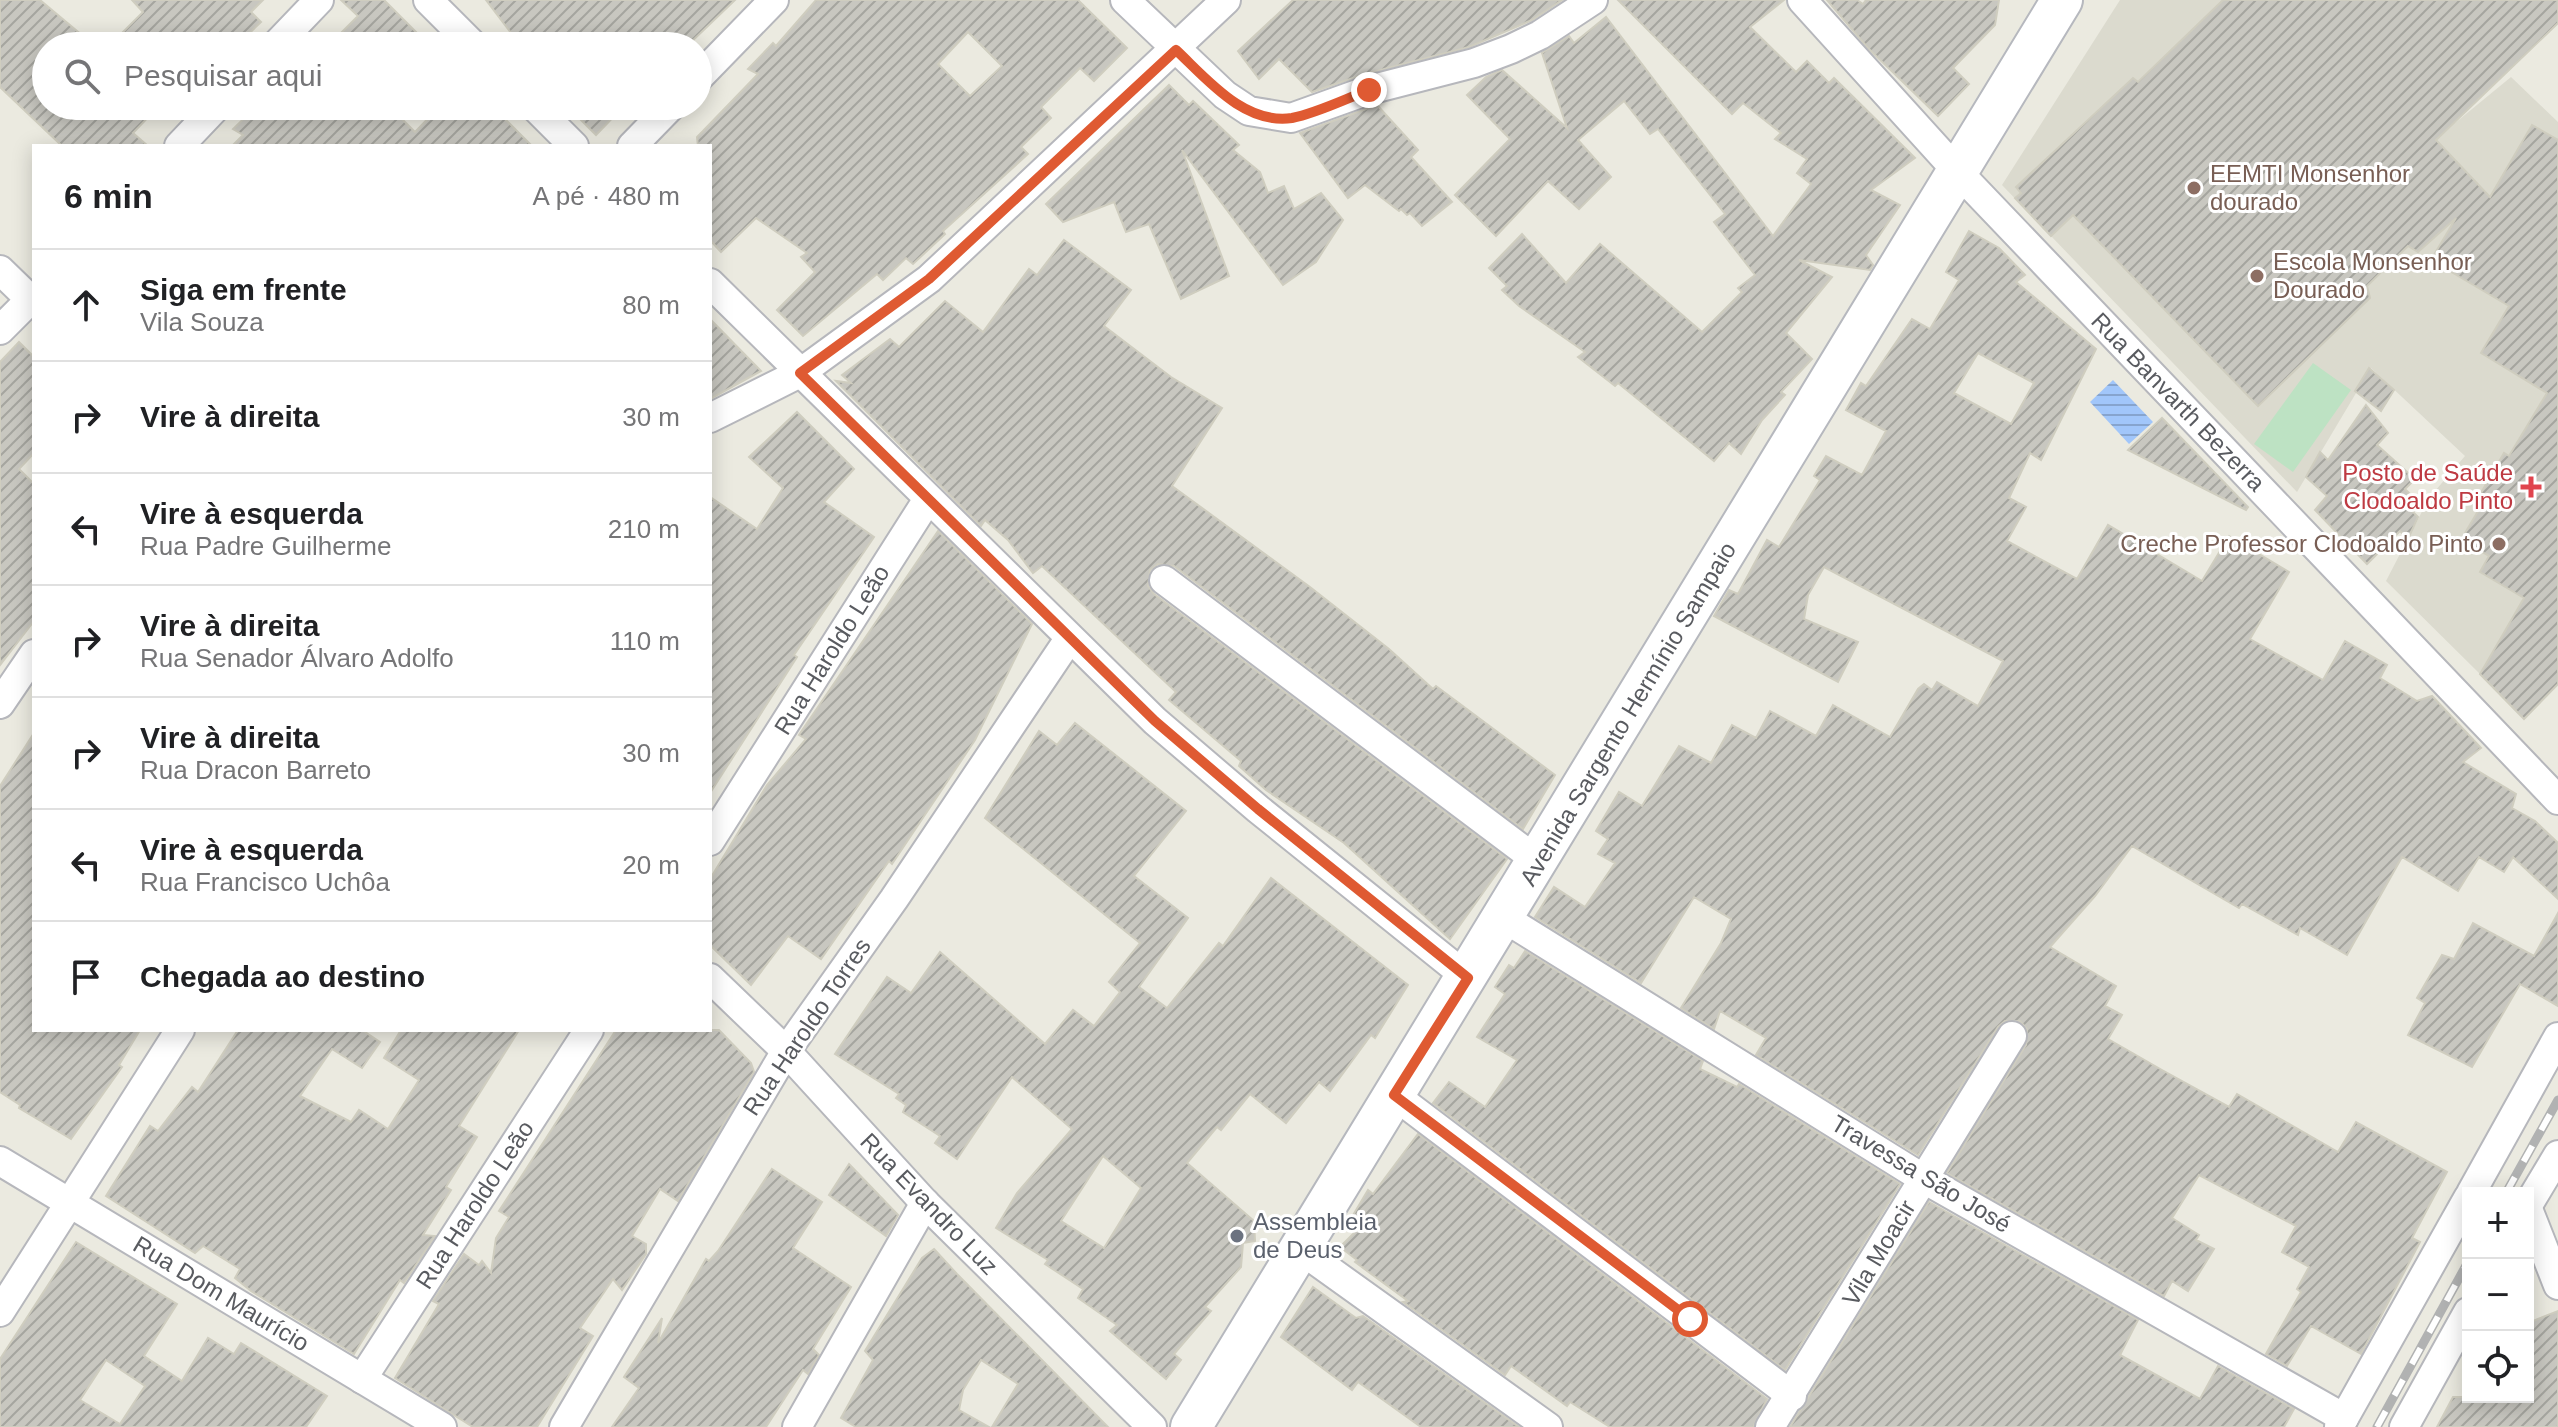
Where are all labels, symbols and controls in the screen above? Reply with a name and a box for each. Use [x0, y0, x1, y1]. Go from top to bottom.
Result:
search box [32, 32, 712, 120]
icon: search [60, 54, 104, 98]
text: Pesquisar aqui [124, 59, 322, 92]
route end [1351, 72, 1387, 108]
place label: EEMTI Monsenhor dourado [2210, 160, 2410, 215]
text: 6 min [64, 177, 153, 215]
marker: EEMTI Monsenhor dourado [2185, 179, 2203, 197]
text: A pé · 480 m [533, 181, 680, 211]
place label: Escola Monsenhor Dourado [2273, 248, 2472, 303]
marker: Escola Monsenhor Dourado [2248, 267, 2266, 285]
text: Siga em frente [140, 273, 347, 306]
icon: ahead [64, 283, 108, 327]
text: 80 m [622, 290, 680, 320]
text: Vila Souza [140, 307, 264, 337]
street label: Rua Banvarth Bezerra [2086, 307, 2271, 497]
icon: right [64, 395, 108, 439]
text: Vire à direita [140, 400, 320, 433]
text: 30 m [622, 402, 680, 432]
place label: Posto de Saúde Clodoaldo Pinto [2342, 459, 2513, 514]
marker: Posto de Saúde Clodoaldo Pinto [2520, 476, 2542, 498]
text: Vire à esquerda [140, 497, 363, 530]
icon: left [64, 507, 108, 551]
text: 210 m [608, 514, 680, 544]
place label: Creche Professor Clodoaldo Pinto [2120, 530, 2483, 557]
text: Rua Padre Guilherme [140, 531, 391, 561]
marker: Creche Professor Clodoaldo Pinto [2490, 535, 2508, 553]
street label: Avenida Sargento Hermínio Sampaio [1514, 537, 1741, 890]
street label: Rua Haroldo Leão [769, 560, 895, 739]
text: Vire à direita [140, 609, 320, 642]
icon: right [64, 619, 108, 663]
text: 110 m [610, 626, 680, 656]
text: Rua Senador Álvaro Adolfo [140, 643, 454, 673]
text: Vire à direita [140, 721, 320, 754]
icon: right [64, 731, 108, 775]
text: 30 m [622, 738, 680, 768]
text: Rua Dracon Barreto [140, 755, 371, 785]
text: Vire à esquerda [140, 833, 363, 866]
icon: left [64, 843, 108, 887]
text: 20 m [622, 850, 680, 880]
text: Rua Francisco Uchôa [140, 867, 390, 897]
street label: Rua Haroldo Torres [737, 933, 876, 1120]
icon: arrive [64, 955, 108, 999]
text: Chegada ao destino [140, 960, 425, 993]
street label: Travessa São José [1827, 1109, 2016, 1238]
street label: Rua Haroldo Leão [410, 1116, 539, 1294]
street label: Rua Evandro Luz [855, 1128, 1003, 1280]
map controls [2462, 1187, 2534, 1403]
button: + [2462, 1187, 2534, 1259]
street label: Vila Moacir [1837, 1195, 1921, 1310]
place label: Assembleia de Deus [1253, 1208, 1378, 1263]
marker: Assembleia de Deus [1228, 1227, 1246, 1245]
street label: Rua Dom Maurício [129, 1230, 314, 1357]
button: − [2462, 1259, 2534, 1331]
route start [1672, 1301, 1708, 1337]
button: locate [2462, 1331, 2534, 1403]

